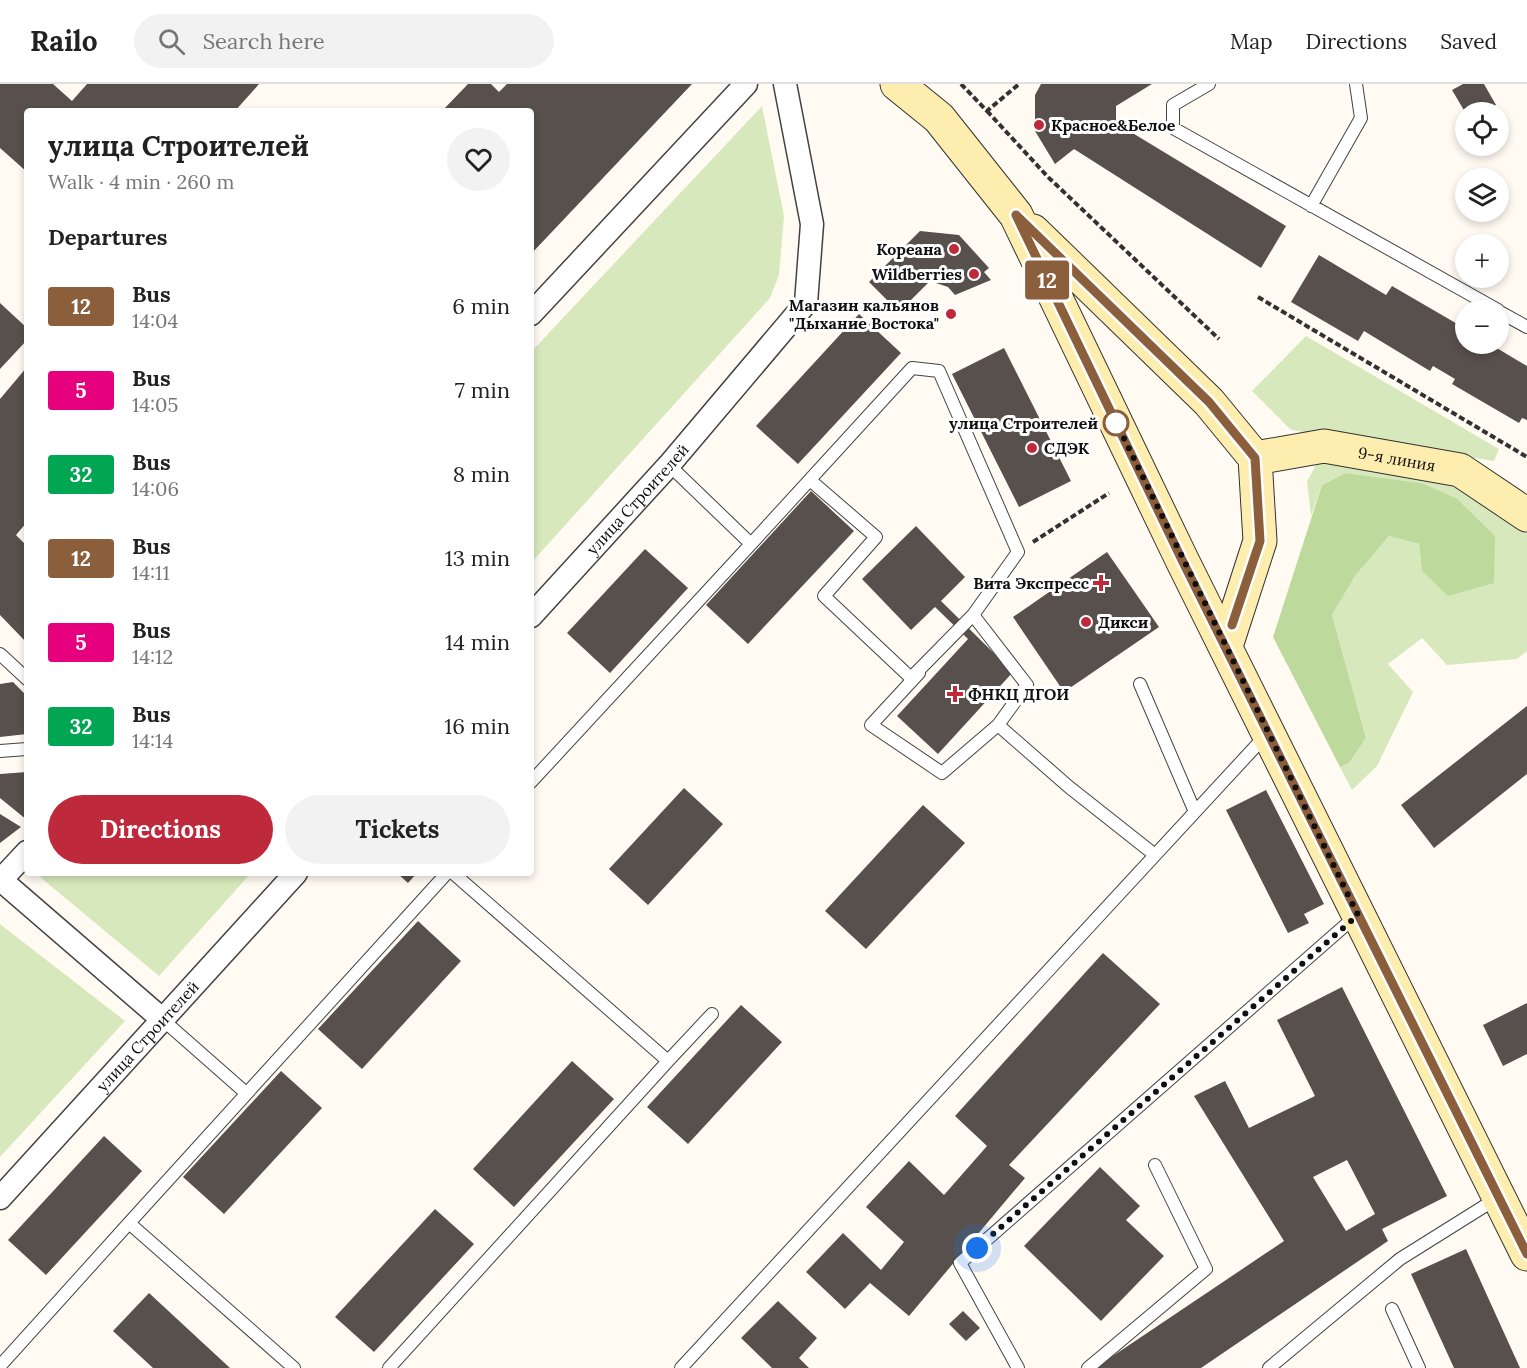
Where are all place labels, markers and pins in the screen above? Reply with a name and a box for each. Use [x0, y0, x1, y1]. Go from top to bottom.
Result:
place label: Красное&Белое [1051, 115, 1176, 135]
marker: Красное&Белое [1032, 118, 1046, 132]
place label: Кореана [876, 239, 943, 259]
marker: Кореана [947, 242, 961, 256]
place label: Wildberries [872, 264, 962, 284]
marker: Wildberries [967, 267, 981, 281]
place label: Магазин кальянов "Дыхание Востока" [789, 295, 939, 333]
marker: Магазин кальянов "Дыхание Востока" [944, 307, 958, 321]
marker: улица Строителей [1103, 410, 1129, 436]
place label: улица Строителей [949, 413, 1098, 433]
place label: СДЭК [1044, 438, 1090, 458]
marker: СДЭК [1025, 441, 1039, 455]
place label: Вита Экспресс [973, 573, 1090, 593]
marker: Вита Экспресс [1094, 576, 1108, 590]
place label: Дикси [1098, 612, 1149, 632]
marker: Дикси [1079, 615, 1093, 629]
place label: ФНКЦ ДГОИ [968, 684, 1069, 704]
marker: ФНКЦ ДГОИ [946, 685, 964, 703]

